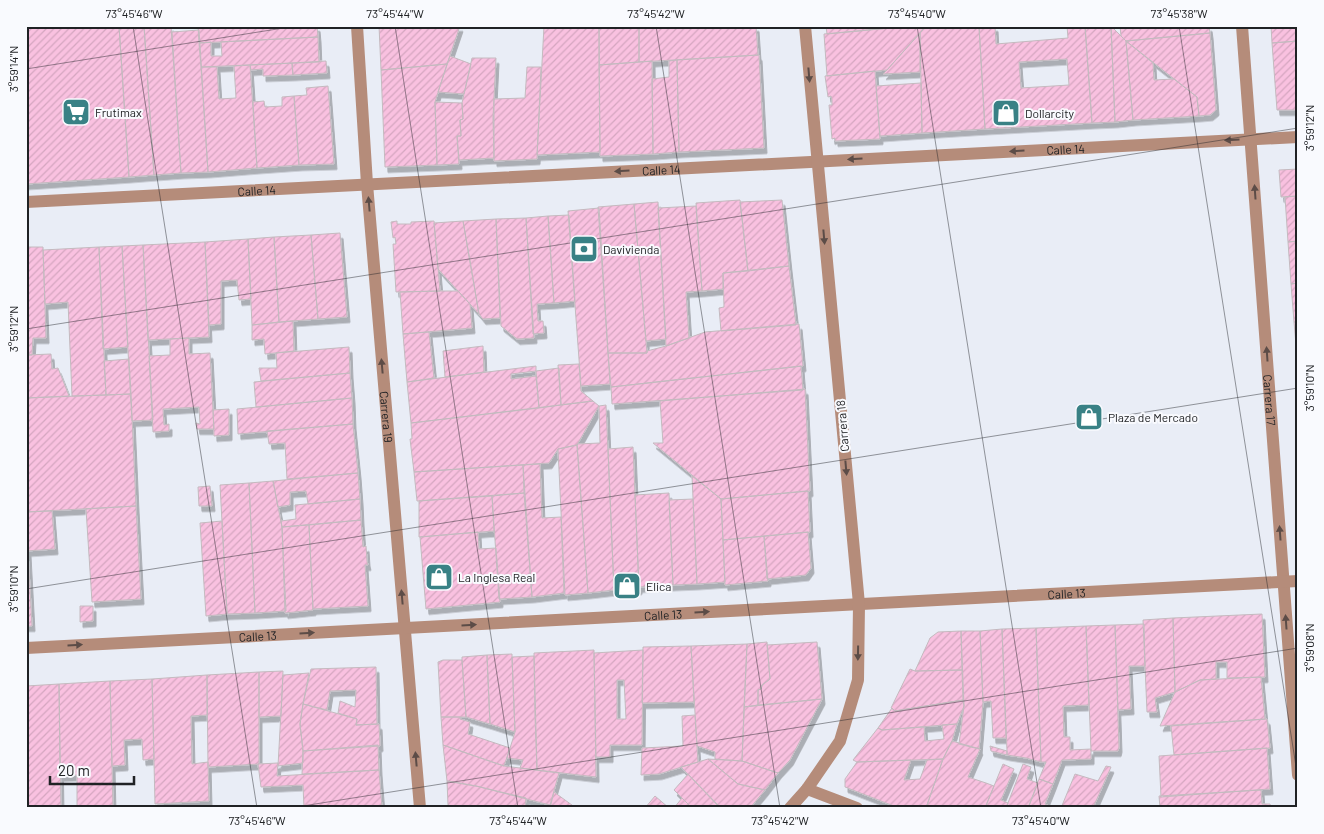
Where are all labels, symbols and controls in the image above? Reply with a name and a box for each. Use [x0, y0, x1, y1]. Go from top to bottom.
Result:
text: 73°45'46"W [105, 6, 163, 20]
text: 73°45'44"W [366, 6, 424, 20]
text: 73°45'42"W [627, 6, 685, 20]
text: 73°45'40"W [888, 6, 946, 20]
text: 73°45'38"W [1151, 6, 1208, 20]
text: 3°59'14"N [6, 46, 20, 92]
one-way arrow [806, 67, 814, 83]
supermarket icon: Frutimax [61, 97, 91, 127]
shop icon: Dollarcity [991, 98, 1021, 128]
place label: Frutimax [95, 105, 142, 119]
text: 3°59'12"N [1302, 105, 1316, 151]
place label: Dollarcity [1025, 106, 1075, 120]
one-way arrow [1223, 137, 1239, 145]
street label: Calle 14 [1046, 141, 1085, 157]
one-way arrow [1009, 148, 1025, 156]
one-way arrow [846, 156, 862, 164]
street label: Calle 14 [642, 162, 681, 178]
one-way arrow [614, 168, 630, 176]
street label: Calle 14 [237, 182, 276, 198]
one-way arrow [1250, 183, 1258, 199]
one-way arrow [365, 195, 373, 211]
one-way arrow [820, 229, 828, 245]
bank icon: Davivienda [569, 234, 599, 264]
place label: Davivienda [603, 242, 659, 256]
text: 3°59'12"N [6, 306, 20, 352]
one-way arrow [1262, 345, 1270, 361]
one-way arrow [378, 357, 386, 373]
text: 3°59'10"N [1302, 364, 1316, 412]
street label: Carrera 17 [1261, 374, 1279, 426]
street label: Carrera 19 [378, 390, 396, 443]
street label: Carrera 18 [833, 400, 851, 452]
shop icon: Plaza de Mercado [1074, 402, 1104, 432]
place label: Plaza de Mercado [1108, 410, 1198, 424]
one-way arrow [842, 460, 850, 476]
one-way arrow [1275, 525, 1283, 541]
shop icon: La Inglesa Real [424, 562, 454, 592]
text: 3°59'10"N [6, 565, 20, 613]
place label: La Inglesa Real [458, 570, 535, 584]
shop icon: Elica [612, 571, 642, 601]
place label: Elica [646, 579, 671, 593]
street label: Calle 13 [1047, 585, 1086, 601]
one-way arrow [398, 589, 406, 605]
street label: Calle 13 [644, 606, 682, 622]
one-way arrow [694, 608, 710, 616]
one-way arrow [1282, 613, 1290, 629]
one-way arrow [462, 620, 478, 628]
text: 3°59'08"N [1302, 623, 1316, 673]
street label: Calle 13 [238, 628, 277, 644]
one-way arrow [299, 628, 315, 636]
one-way arrow [67, 641, 83, 649]
one-way arrow [854, 645, 862, 661]
one-way arrow [411, 751, 419, 767]
scale bar [50, 754, 134, 786]
text: 20 m [58, 761, 90, 779]
text: 73°45'46"W [228, 813, 286, 827]
text: 73°45'44"W [489, 813, 547, 827]
text: 73°45'42"W [751, 813, 809, 827]
text: 73°45'40"W [1012, 813, 1070, 827]

